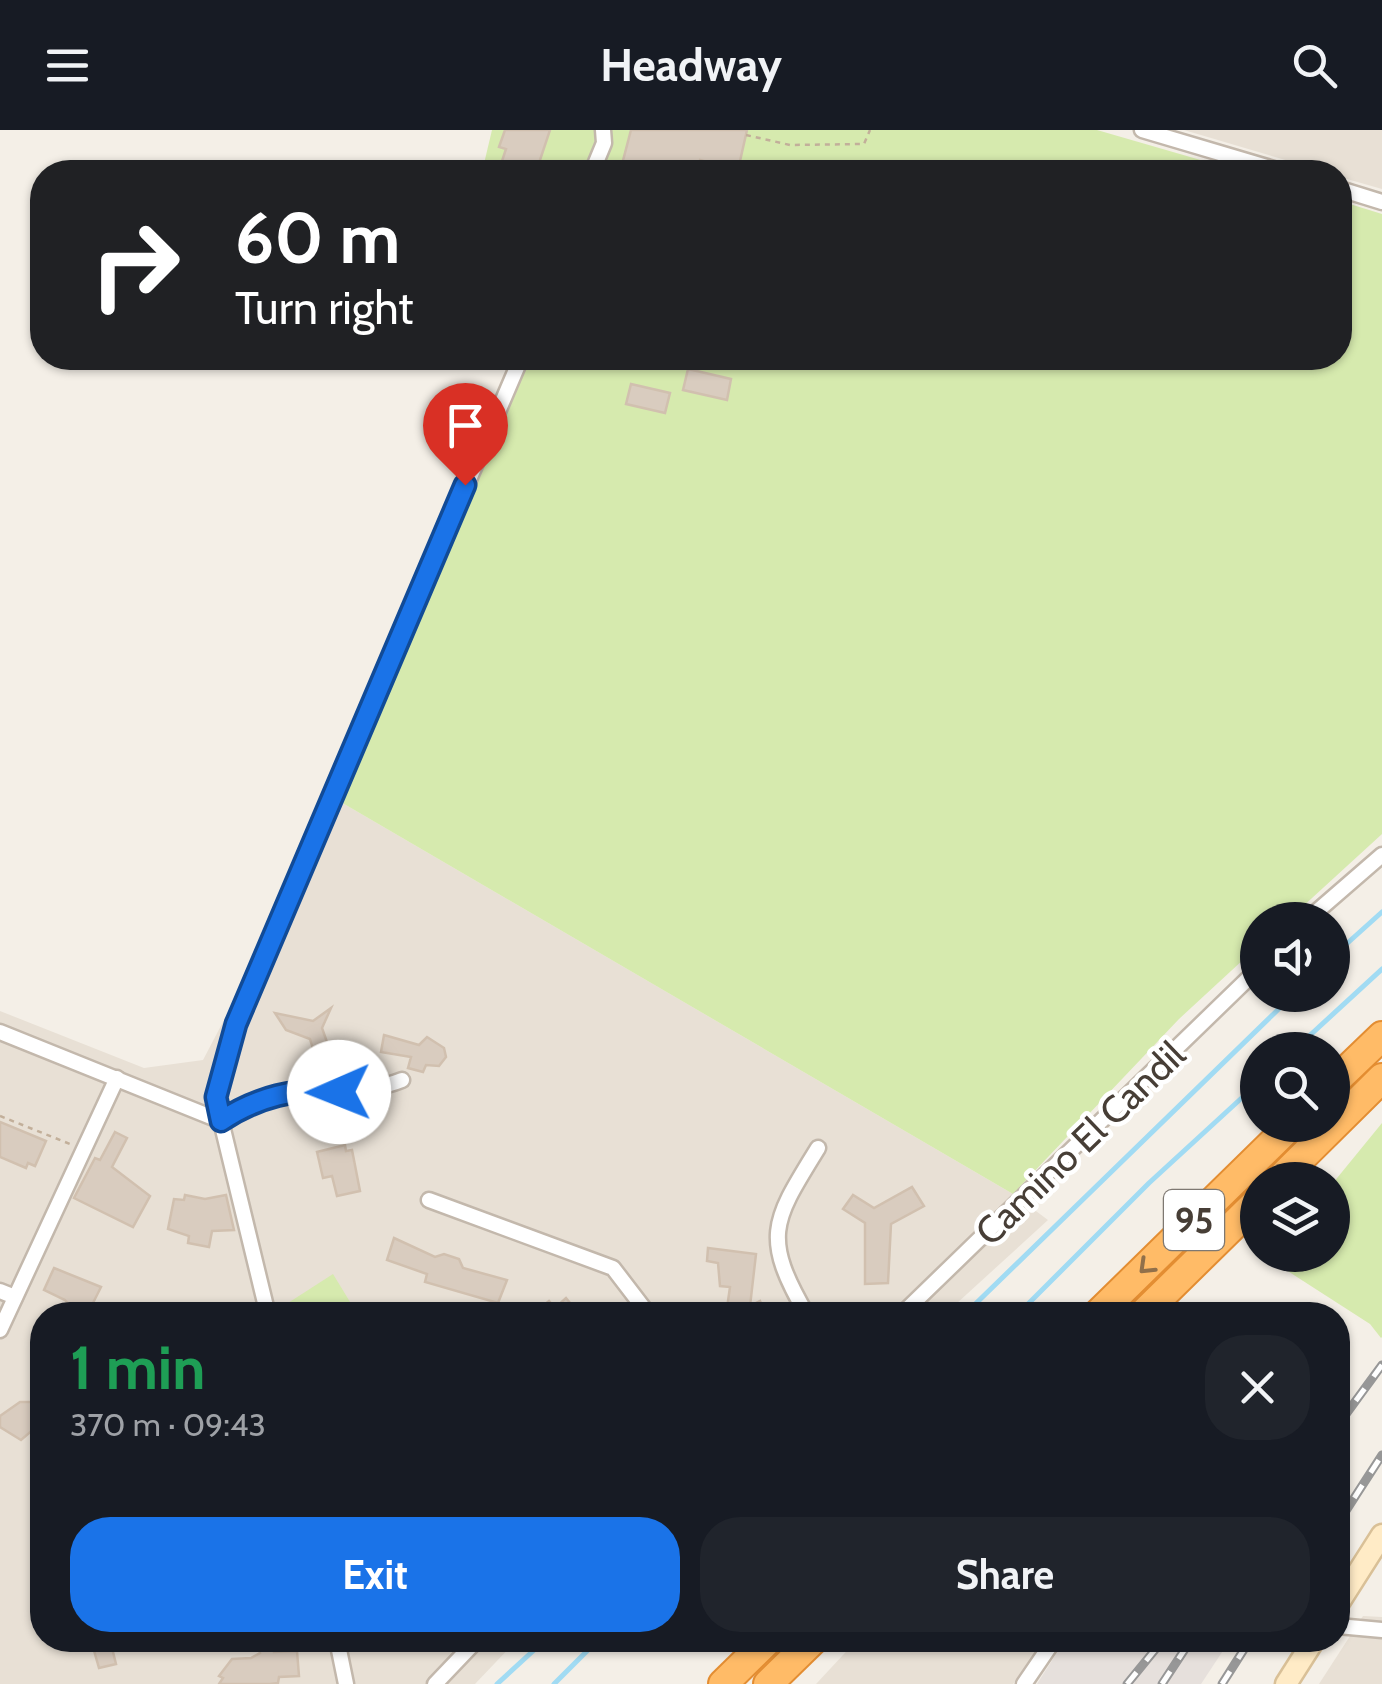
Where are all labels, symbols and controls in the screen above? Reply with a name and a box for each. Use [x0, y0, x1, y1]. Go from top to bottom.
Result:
icon: menu [40, 38, 95, 93]
text: Headway [600, 38, 782, 92]
icon: search [1287, 38, 1342, 93]
text: 60 m [235, 195, 400, 281]
icon: right [70, 200, 200, 330]
text: Turn right [235, 281, 414, 335]
pin [423, 383, 508, 486]
icon: arrive [438, 398, 493, 453]
map controls [1240, 902, 1350, 1272]
button: sound [1240, 902, 1350, 1012]
street label: Camino El Candil [965, 1031, 1195, 1255]
button: search [1240, 1032, 1350, 1142]
position arrow [287, 1040, 391, 1144]
button: layers [1240, 1162, 1350, 1272]
road number: 95 [1164, 1190, 1224, 1250]
one-way arrow [1140, 1255, 1158, 1273]
text: 1 min [70, 1331, 205, 1404]
button: close [1205, 1335, 1310, 1440]
text: 370 m · 09:43 [70, 1405, 266, 1444]
button: Exit [70, 1517, 680, 1632]
button: Share [700, 1517, 1310, 1632]

